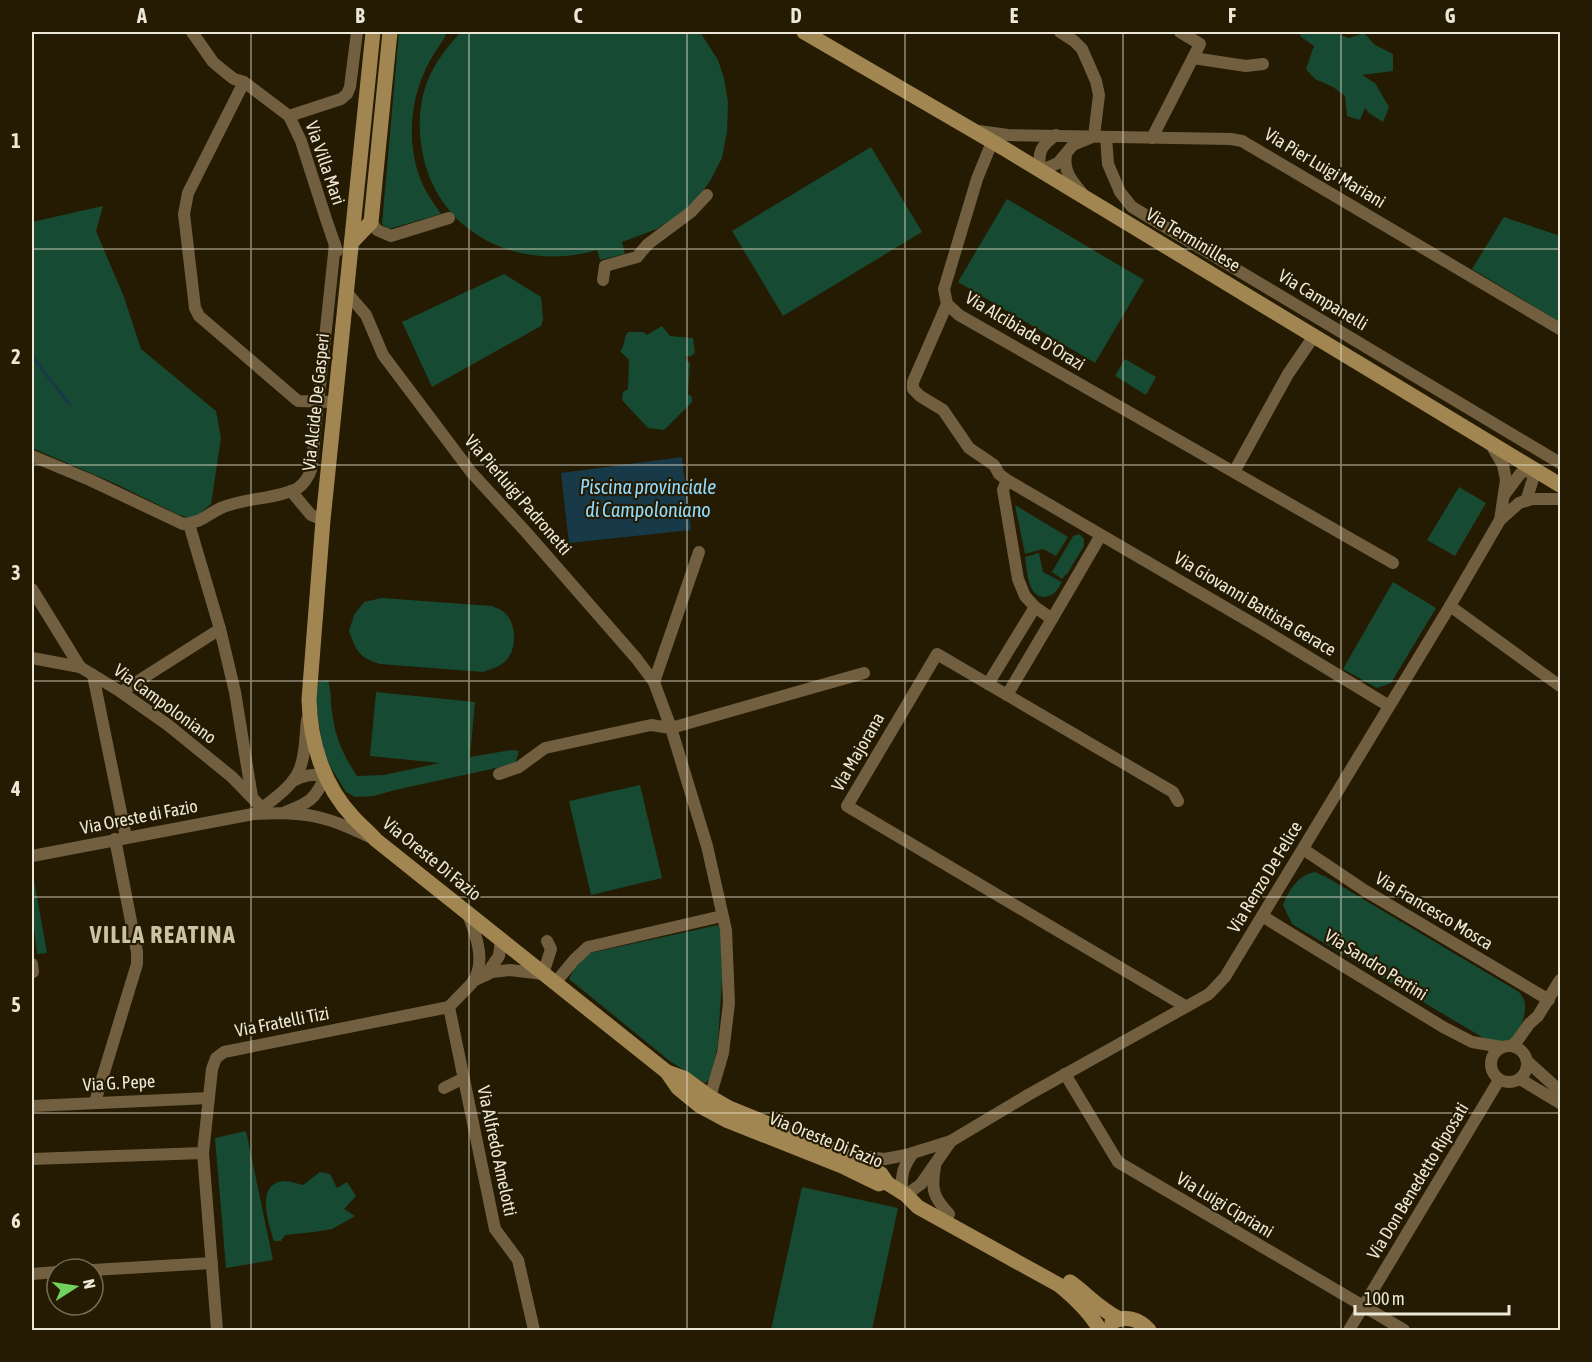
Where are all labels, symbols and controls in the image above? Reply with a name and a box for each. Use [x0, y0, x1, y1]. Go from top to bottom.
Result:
text: A [136, 4, 147, 27]
text: B [355, 4, 365, 27]
text: C [574, 4, 583, 27]
text: D [790, 4, 802, 27]
text: E [1010, 4, 1019, 27]
text: F [1228, 4, 1236, 27]
text: G [1445, 4, 1456, 27]
street label: Via Villa Mari [301, 118, 350, 207]
street label: Via Pier Luigi Mariani [1261, 123, 1390, 212]
text: 1 [11, 129, 21, 152]
street label: Via Terminillese [1142, 203, 1244, 276]
street label: Via Campanelli [1275, 265, 1372, 335]
street label: Via Alcibiade D'Orazi [962, 287, 1089, 375]
street label: Via Alcide De Gasperi [298, 332, 333, 472]
text: 2 [11, 345, 21, 368]
street label: Via Pierluigi Padronetti [460, 430, 576, 559]
water label: Piscina provinciale di Campoloniano [580, 475, 716, 521]
street label: Via Giovanni Battista Gerace [1171, 547, 1340, 660]
text: 3 [11, 561, 21, 584]
street label: Via Campoloniano [110, 659, 221, 748]
street label: Via Majorana [827, 709, 888, 795]
text: 4 [10, 777, 21, 800]
street label: Via Oreste di Fazio [78, 795, 199, 838]
street label: Via Oreste Di Fazio [379, 812, 486, 905]
street label: Via Renzo De Felice [1223, 817, 1306, 936]
street label: Via Francesco Mosca [1372, 867, 1497, 954]
district label: VILLA REATINA [89, 921, 236, 948]
street label: Via Sandro Pertini [1321, 925, 1432, 1005]
text: 5 [11, 993, 21, 1016]
street label: Via Fratelli Tizi [233, 1002, 331, 1041]
street label: Via G. Pepe [82, 1070, 156, 1095]
street label: Via Alfredo Amelotti [473, 1084, 522, 1218]
street label: Via Don Benedetto Riposati [1362, 1099, 1473, 1263]
street label: Via Oreste Di Fazio [766, 1107, 886, 1172]
street label: Via Luigi Cipriani [1173, 1167, 1278, 1242]
text: 6 [11, 1209, 21, 1232]
north arrow [45, 1257, 105, 1317]
text: N [80, 1277, 99, 1290]
scale bar [1355, 1278, 1510, 1316]
text: 100 m [1364, 1288, 1405, 1309]

